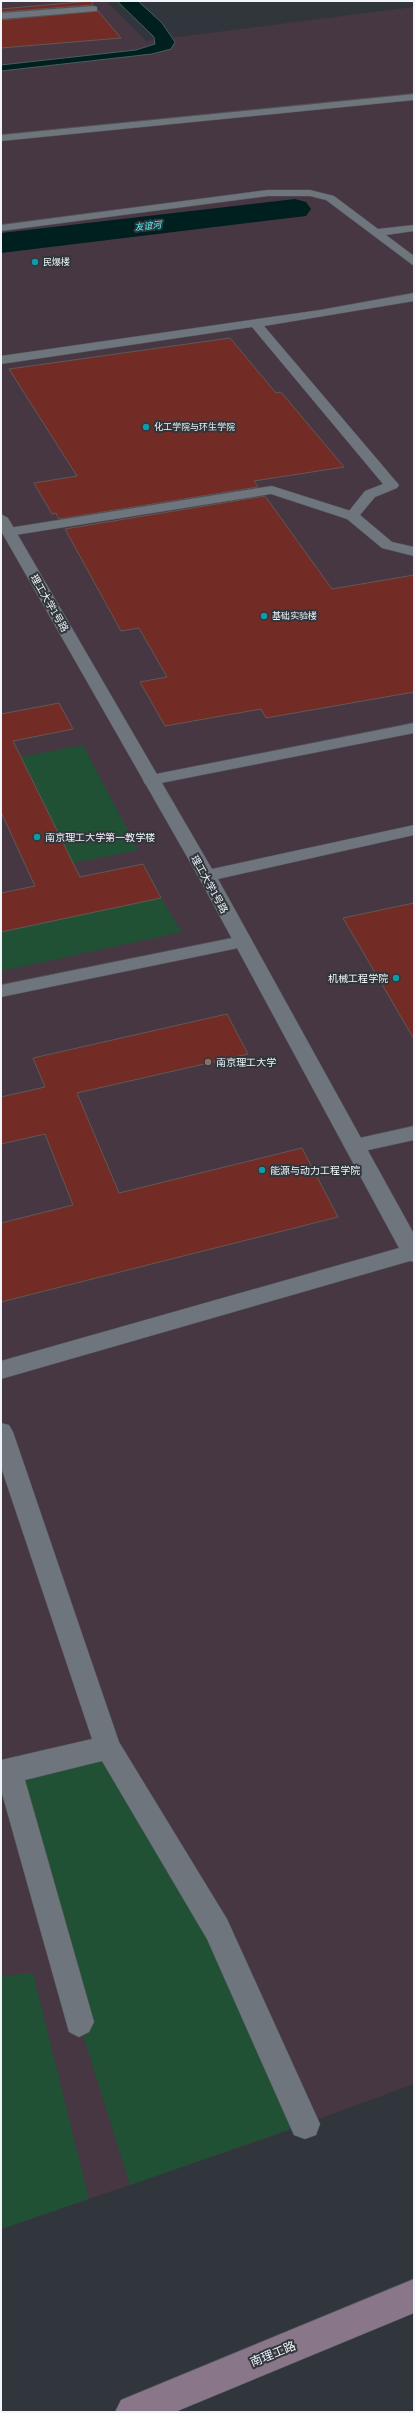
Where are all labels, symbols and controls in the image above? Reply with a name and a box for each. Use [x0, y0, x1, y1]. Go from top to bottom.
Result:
water label: 友谊河 [134, 219, 164, 232]
marker: 民爆楼 [30, 257, 40, 267]
place label: 民爆楼 [43, 257, 70, 267]
place label: 化工学院与环生学院 [154, 421, 235, 432]
marker: 化工学院与环生学院 [141, 422, 151, 432]
street label: 理工大学1号路 [29, 572, 71, 634]
marker: 基础实验楼 [259, 611, 269, 621]
place label: 基础实验楼 [272, 611, 317, 621]
marker: 南京理工大学第一教学楼 [32, 832, 42, 842]
place label: 南京理工大学第一教学楼 [45, 832, 155, 843]
street label: 理工大学1号路 [189, 853, 230, 915]
place label: 机械工程学院 [328, 973, 388, 984]
marker: 机械工程学院 [391, 973, 401, 983]
marker: 南京理工大学 [203, 1057, 213, 1067]
place label: 南京理工大学 [216, 1057, 276, 1068]
marker: 能源与动力工程学院 [257, 1165, 267, 1175]
place label: 能源与动力工程学院 [270, 1165, 360, 1176]
street label: 南理工路 [248, 2339, 298, 2369]

